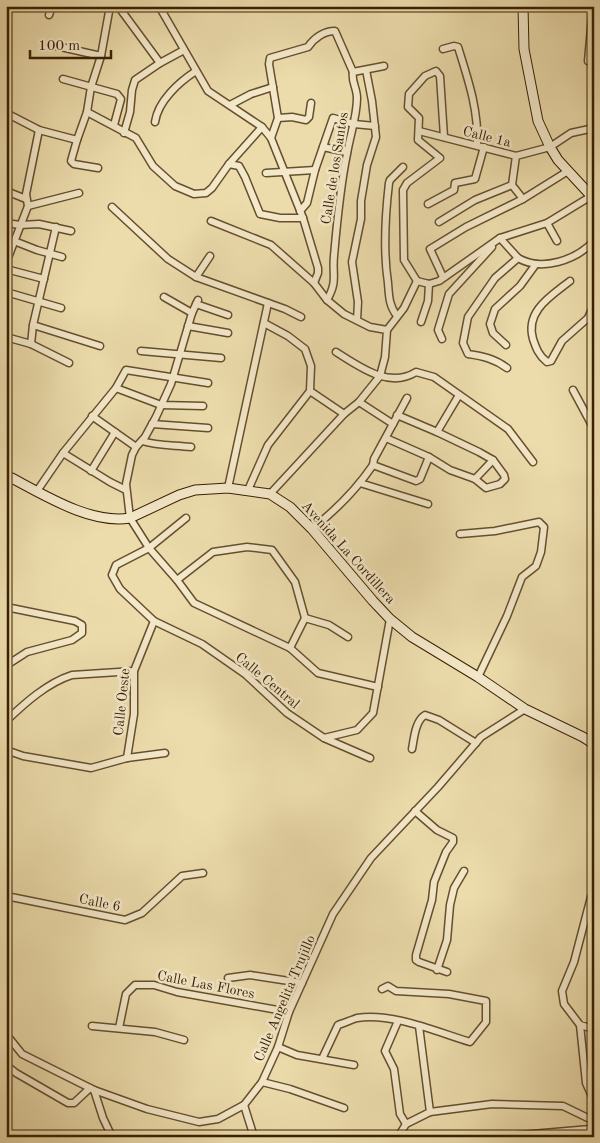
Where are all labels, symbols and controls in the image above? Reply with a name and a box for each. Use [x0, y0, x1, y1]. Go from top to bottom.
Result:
scale bar [30, 28, 111, 60]
text: 100 m [38, 39, 80, 54]
street label: Calle de los Santos [319, 111, 351, 225]
street label: Calle 1a [461, 124, 512, 150]
street label: Avenida La Cordillera [299, 499, 398, 607]
street label: Calle Central [233, 650, 302, 712]
street label: Calle Oeste [111, 668, 133, 737]
street label: Calle 6 [78, 892, 122, 914]
street label: Calle Angelita Trujillo [252, 933, 318, 1064]
street label: Calle Las Flores [156, 969, 256, 1001]

